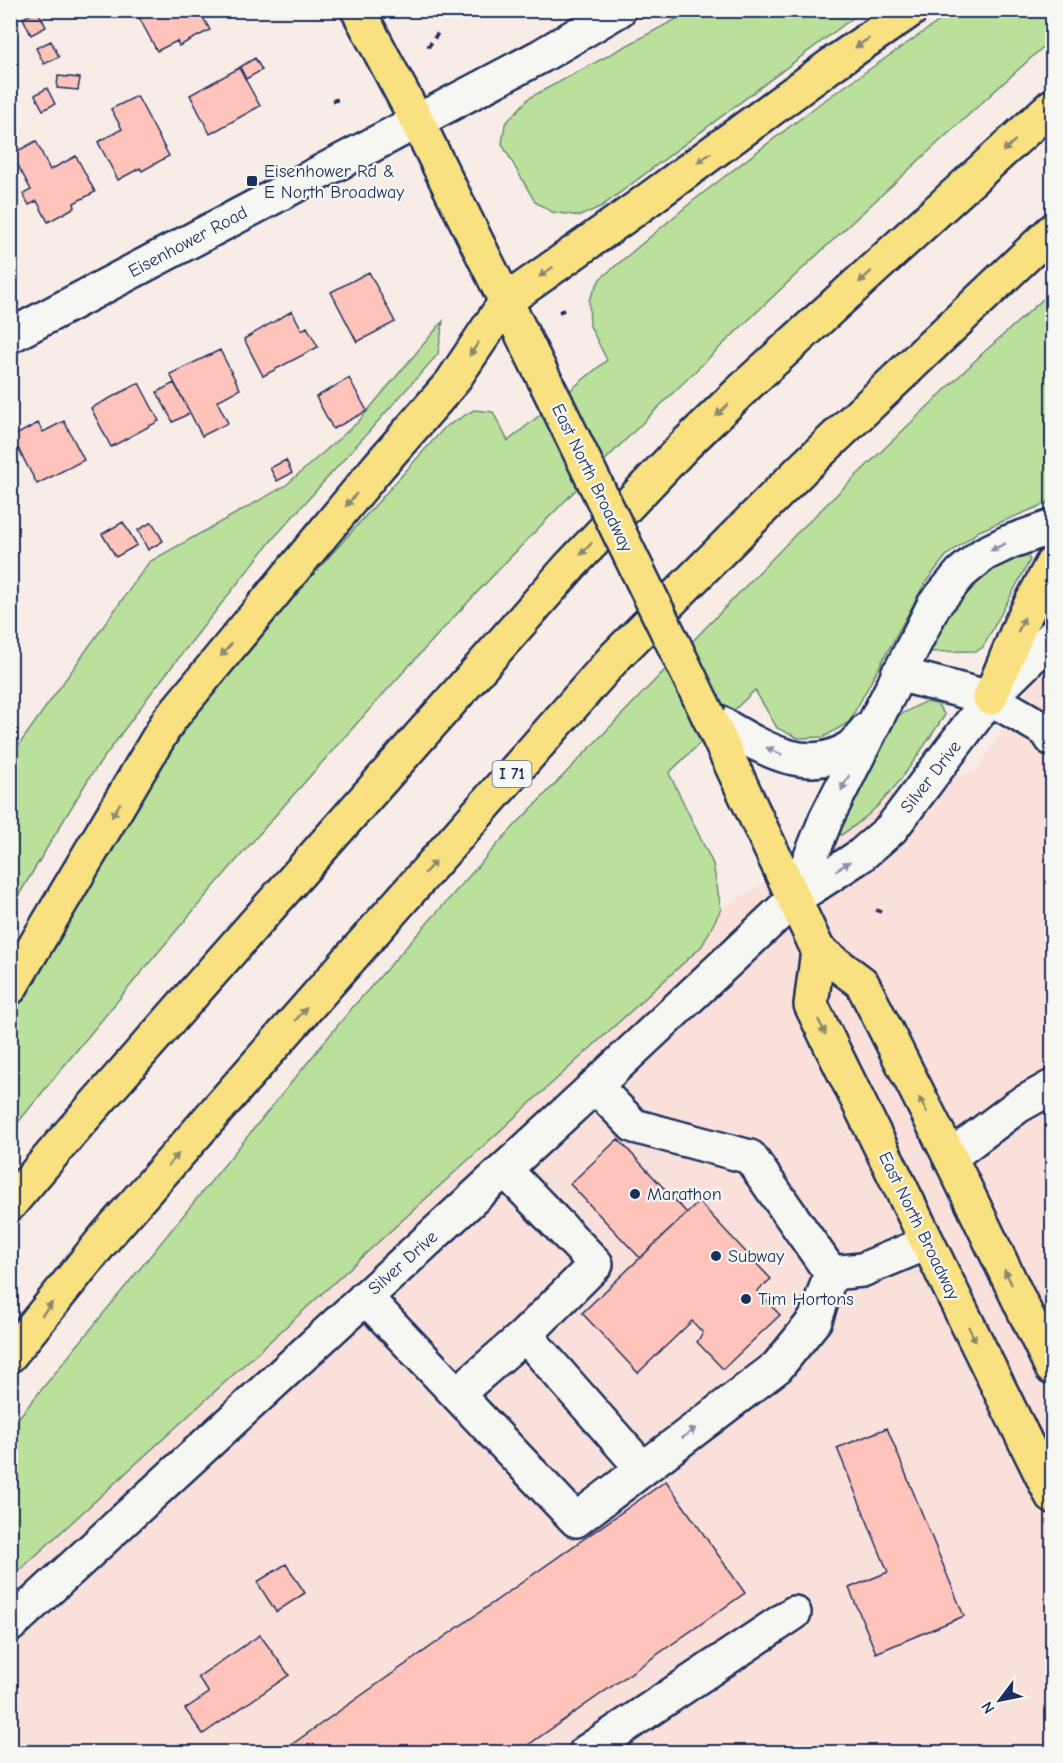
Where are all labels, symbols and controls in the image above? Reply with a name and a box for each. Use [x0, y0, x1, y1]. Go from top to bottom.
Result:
one-way arrow [854, 38, 871, 49]
one-way arrow [1002, 139, 1017, 153]
one-way arrow [697, 152, 713, 164]
place label: Eisenhower Rd & E North Broadway [264, 161, 405, 203]
marker: Eisenhower Rd & E North Broadway [245, 174, 259, 188]
street label: Eisenhower Road [125, 202, 251, 282]
one-way arrow [539, 266, 555, 278]
one-way arrow [858, 270, 873, 284]
one-way arrow [468, 340, 480, 356]
street label: East North Broadway [547, 400, 637, 556]
one-way arrow [716, 402, 730, 416]
one-way arrow [345, 492, 357, 507]
one-way arrow [579, 542, 593, 557]
one-way arrow [989, 543, 1006, 552]
one-way arrow [1016, 617, 1025, 634]
one-way arrow [220, 642, 233, 658]
street label: Silver Drive [896, 737, 966, 817]
one-way arrow [765, 746, 783, 756]
road number: I 71 [492, 761, 532, 787]
one-way arrow [840, 774, 850, 791]
one-way arrow [110, 802, 121, 818]
one-way arrow [423, 860, 436, 875]
one-way arrow [835, 861, 851, 872]
one-way arrow [294, 1006, 308, 1021]
one-way arrow [817, 1018, 826, 1035]
one-way arrow [919, 1096, 928, 1113]
street label: East North Broadway [874, 1148, 964, 1304]
one-way arrow [166, 1152, 179, 1168]
place label: Marathon [647, 1184, 722, 1205]
marker: Marathon [628, 1187, 642, 1201]
street label: Silver Drive [364, 1226, 442, 1300]
place label: Subway [728, 1246, 785, 1267]
marker: Subway [709, 1249, 723, 1263]
one-way arrow [1004, 1269, 1013, 1286]
place label: Tim Hortons [758, 1289, 854, 1310]
marker: Tim Hortons [739, 1292, 753, 1306]
one-way arrow [41, 1302, 53, 1317]
one-way arrow [967, 1325, 977, 1342]
one-way arrow [680, 1427, 696, 1439]
north arrow [970, 1670, 1030, 1730]
text: N [978, 1698, 999, 1717]

